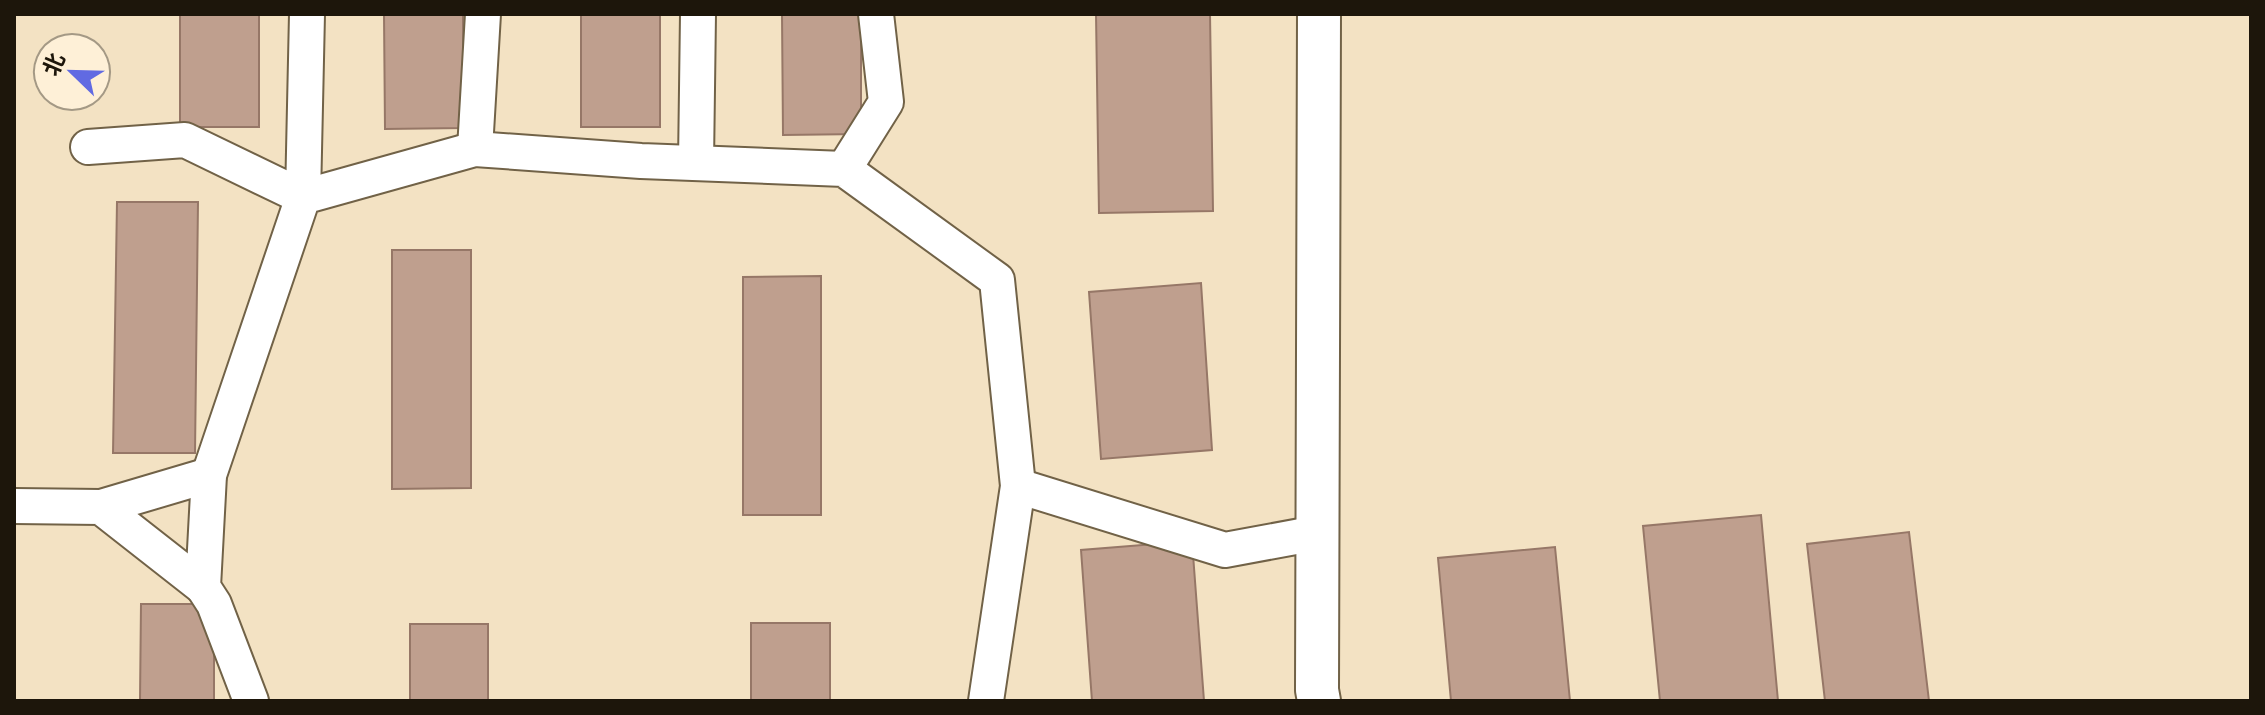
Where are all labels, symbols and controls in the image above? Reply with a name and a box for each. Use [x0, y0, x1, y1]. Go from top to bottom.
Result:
north arrow [32, 32, 112, 112]
text: 北 [35, 48, 73, 81]

